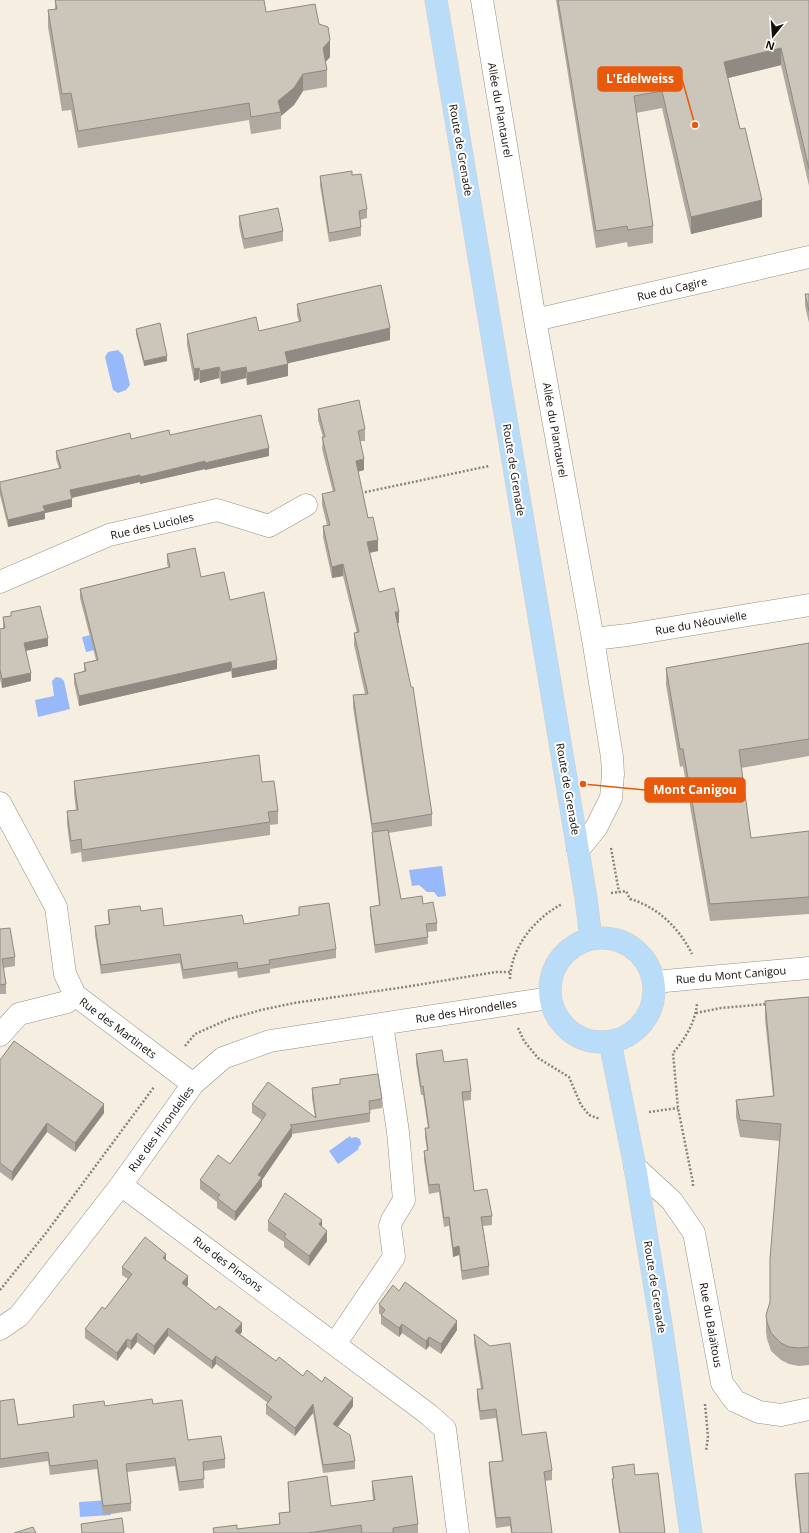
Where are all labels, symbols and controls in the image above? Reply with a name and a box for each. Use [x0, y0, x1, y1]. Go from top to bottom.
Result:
north arrow [753, 16, 793, 56]
text: N [763, 38, 776, 55]
street label: Allée du Plantaurel [485, 61, 516, 159]
callout: L'Edelweiss [598, 67, 682, 91]
text: L'Edelweiss [606, 70, 674, 87]
street label: Route de Grenade [446, 103, 477, 197]
street label: Rue du Cagire [635, 273, 708, 304]
street label: Allée du Plantaurel [540, 381, 571, 479]
street label: Route de Grenade [500, 423, 529, 517]
street label: Rue des Lucioles [109, 509, 195, 542]
street label: Rue du Néouvielle [654, 607, 748, 638]
street label: Route de Grenade [553, 742, 584, 836]
callout: Mont Canigou [645, 778, 745, 802]
text: Mont Canigou [653, 781, 737, 798]
street label: Rue du Mont Canigou [675, 962, 787, 987]
street label: Rue des Martinets [77, 994, 160, 1062]
street label: Rue des Hirondelles [414, 995, 518, 1026]
street label: Rue des Hirondelles [124, 1083, 197, 1174]
street label: Rue des Pinsons [190, 1232, 266, 1295]
street label: Route de Grenade [641, 1240, 670, 1334]
street label: Rue du Balaïtous [697, 1281, 726, 1369]

